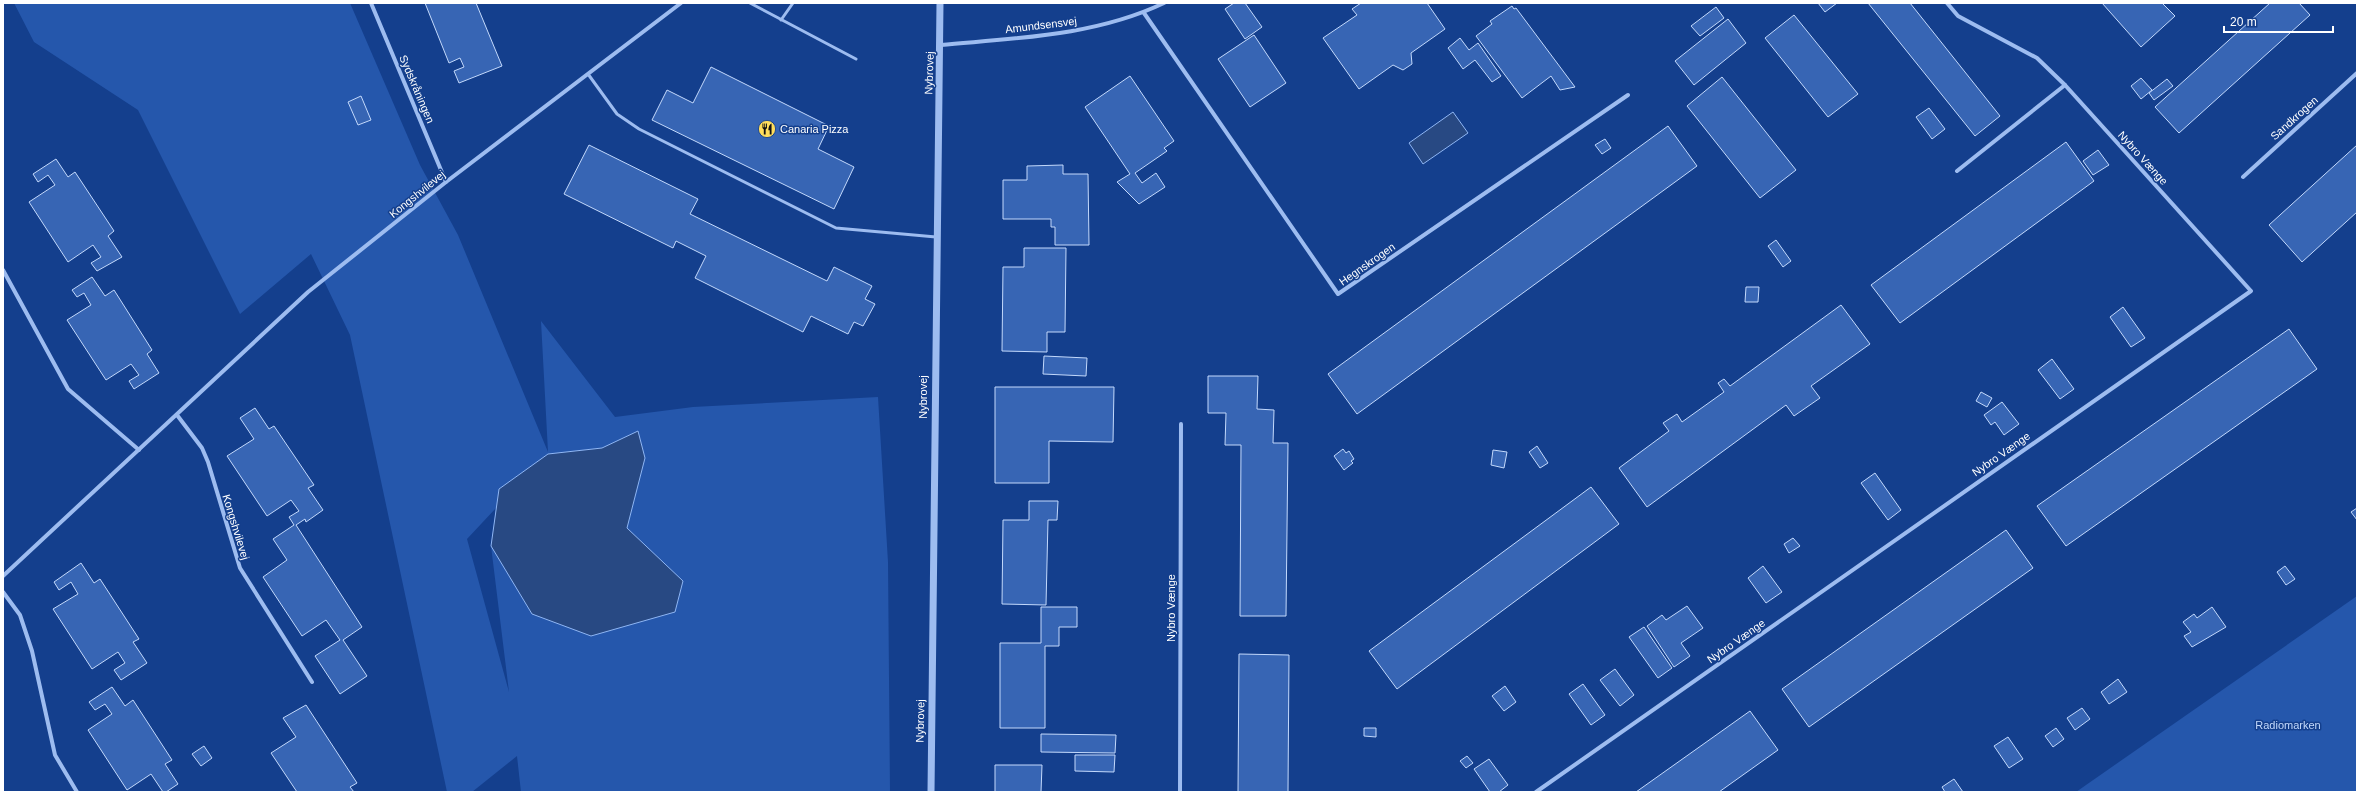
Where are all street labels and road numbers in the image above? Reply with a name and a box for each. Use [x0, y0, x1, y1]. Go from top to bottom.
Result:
street label: Amundsensvej [1004, 15, 1078, 35]
street label: Nybrovej [922, 51, 936, 95]
street label: Sydskråningen [397, 53, 437, 125]
street label: Sandkrogen [2268, 94, 2320, 142]
street label: Nybro Vænge [2116, 129, 2170, 187]
street label: Kongshvilevej [387, 168, 447, 220]
street label: Hegnskrogen [1337, 240, 1397, 288]
street label: Nybrovej [917, 375, 929, 419]
street label: Nybro Vænge [1970, 430, 2032, 478]
street label: Kongshvilevej [220, 493, 252, 561]
street label: Nybro Vænge [1165, 574, 1177, 642]
street label: Nybro Vænge [1705, 617, 1767, 665]
street label: Nybrovej [914, 699, 926, 743]

